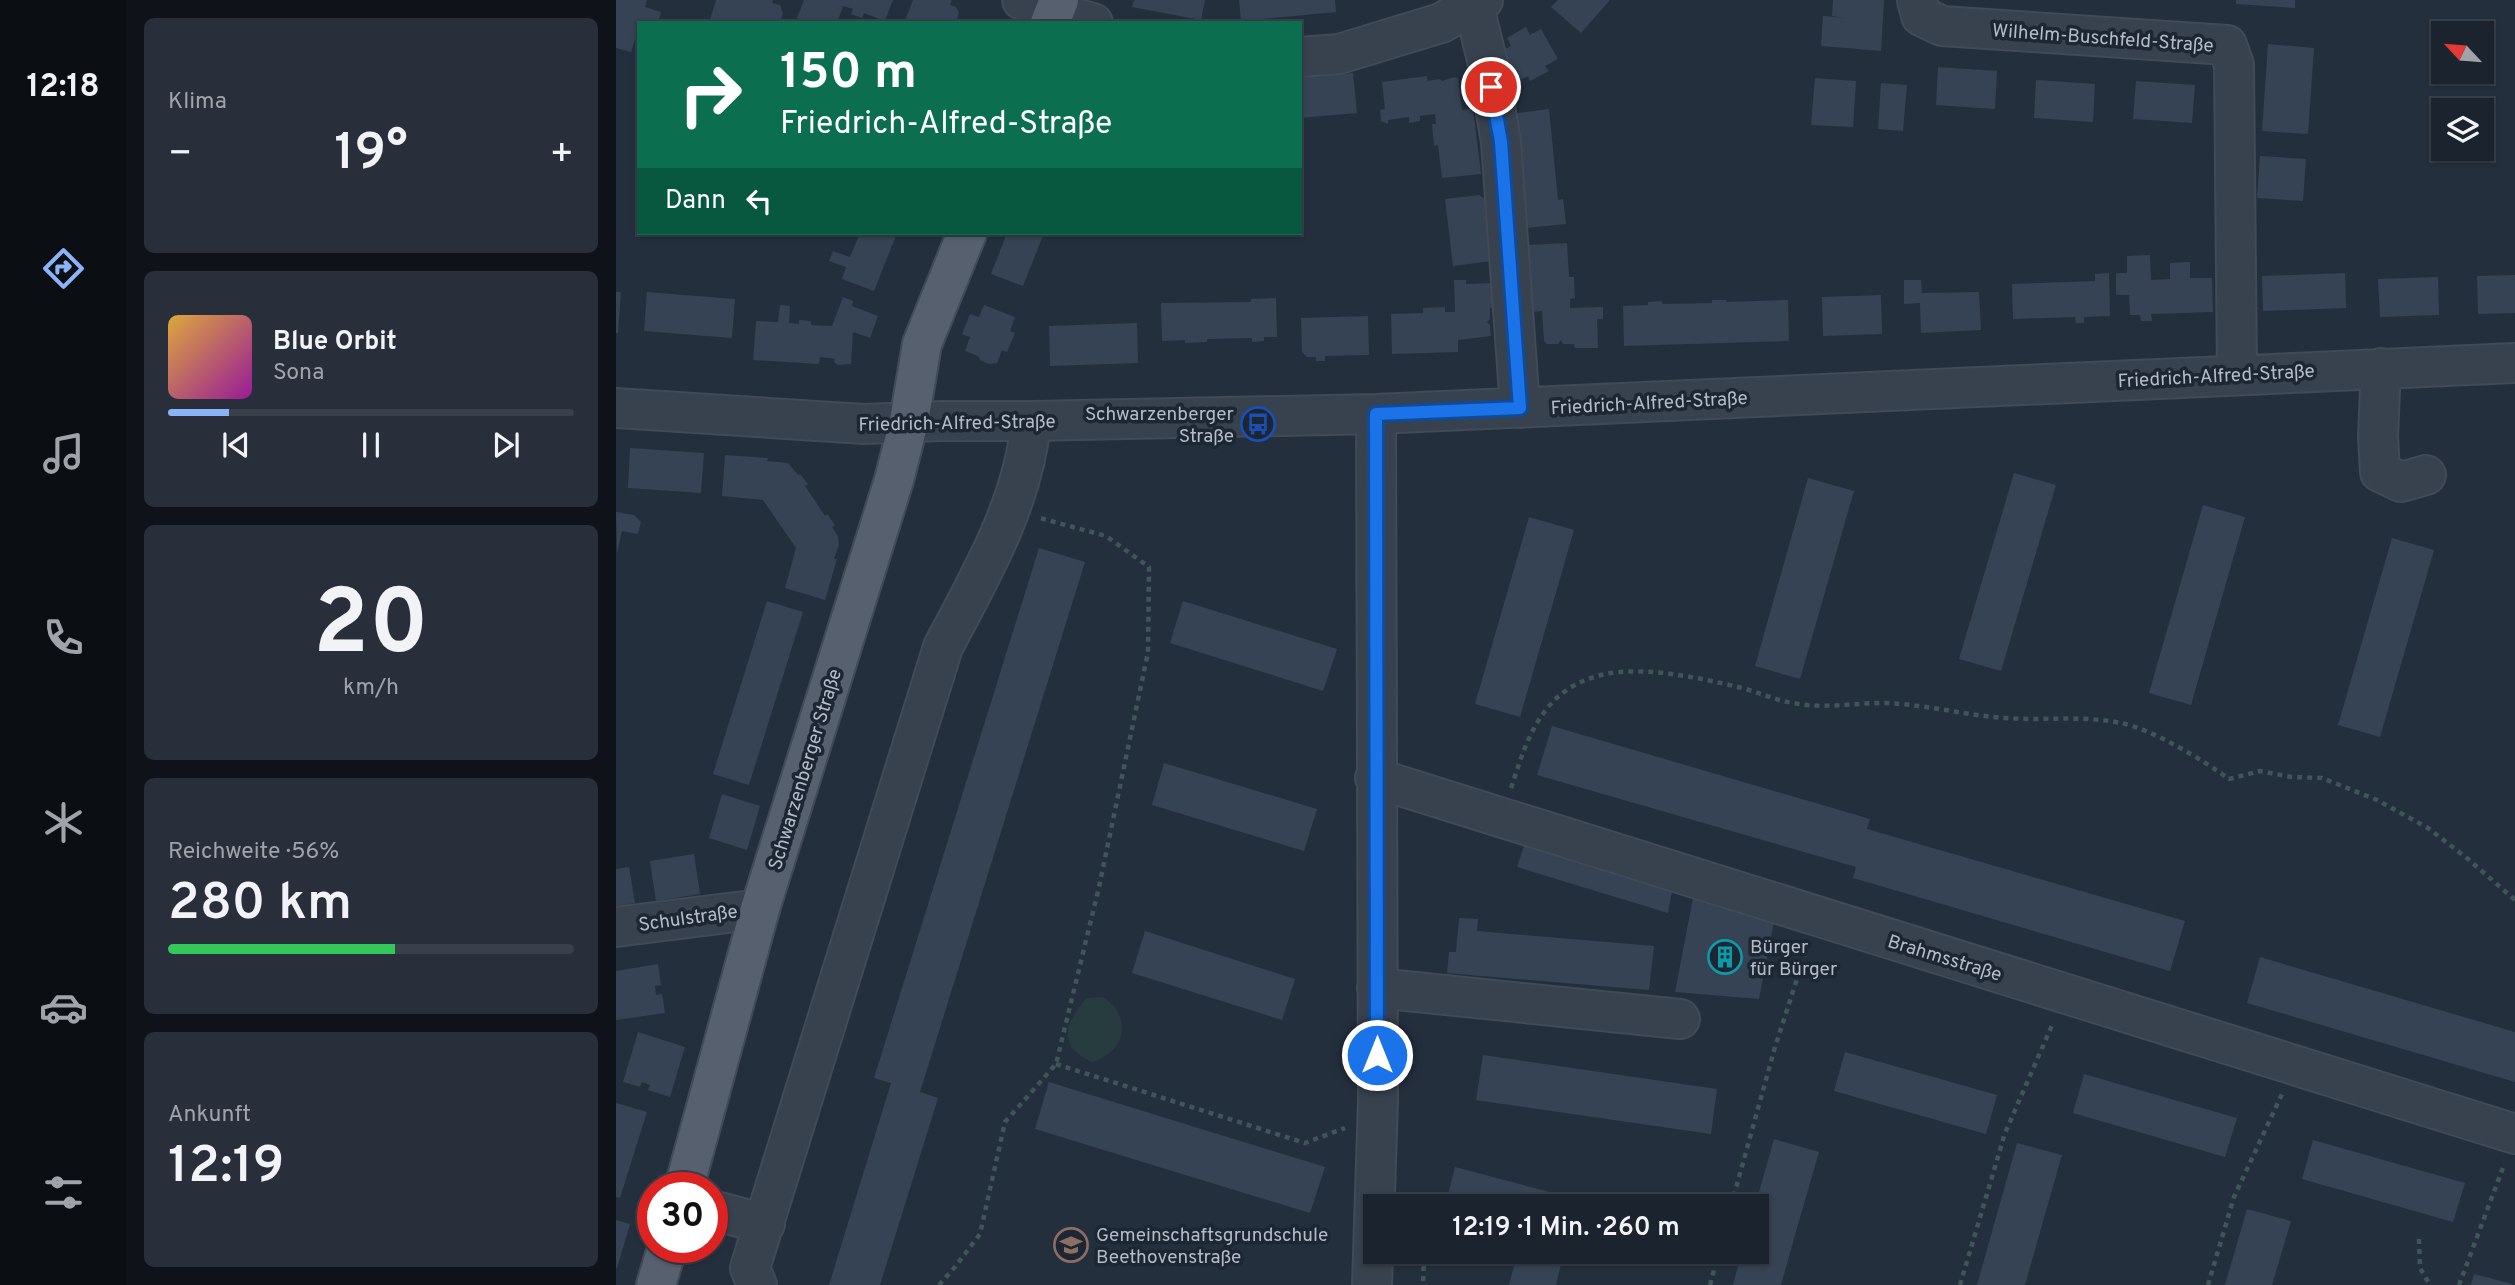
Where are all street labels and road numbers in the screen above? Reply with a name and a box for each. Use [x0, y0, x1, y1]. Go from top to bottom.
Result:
street label: Wilhelm-Buschfeld-Straße [1991, 19, 2214, 59]
street label: Friedrich-Alfred-Straße [2117, 360, 2315, 394]
street label: Friedrich-Alfred-Straße [1550, 387, 1748, 421]
street label: Friedrich-Alfred-Straße [858, 410, 1056, 438]
street label: Schwarzenberger Straße [764, 666, 848, 873]
street label: Schulstraße [637, 900, 739, 938]
street label: Brahmsstraße [1884, 930, 2004, 988]

